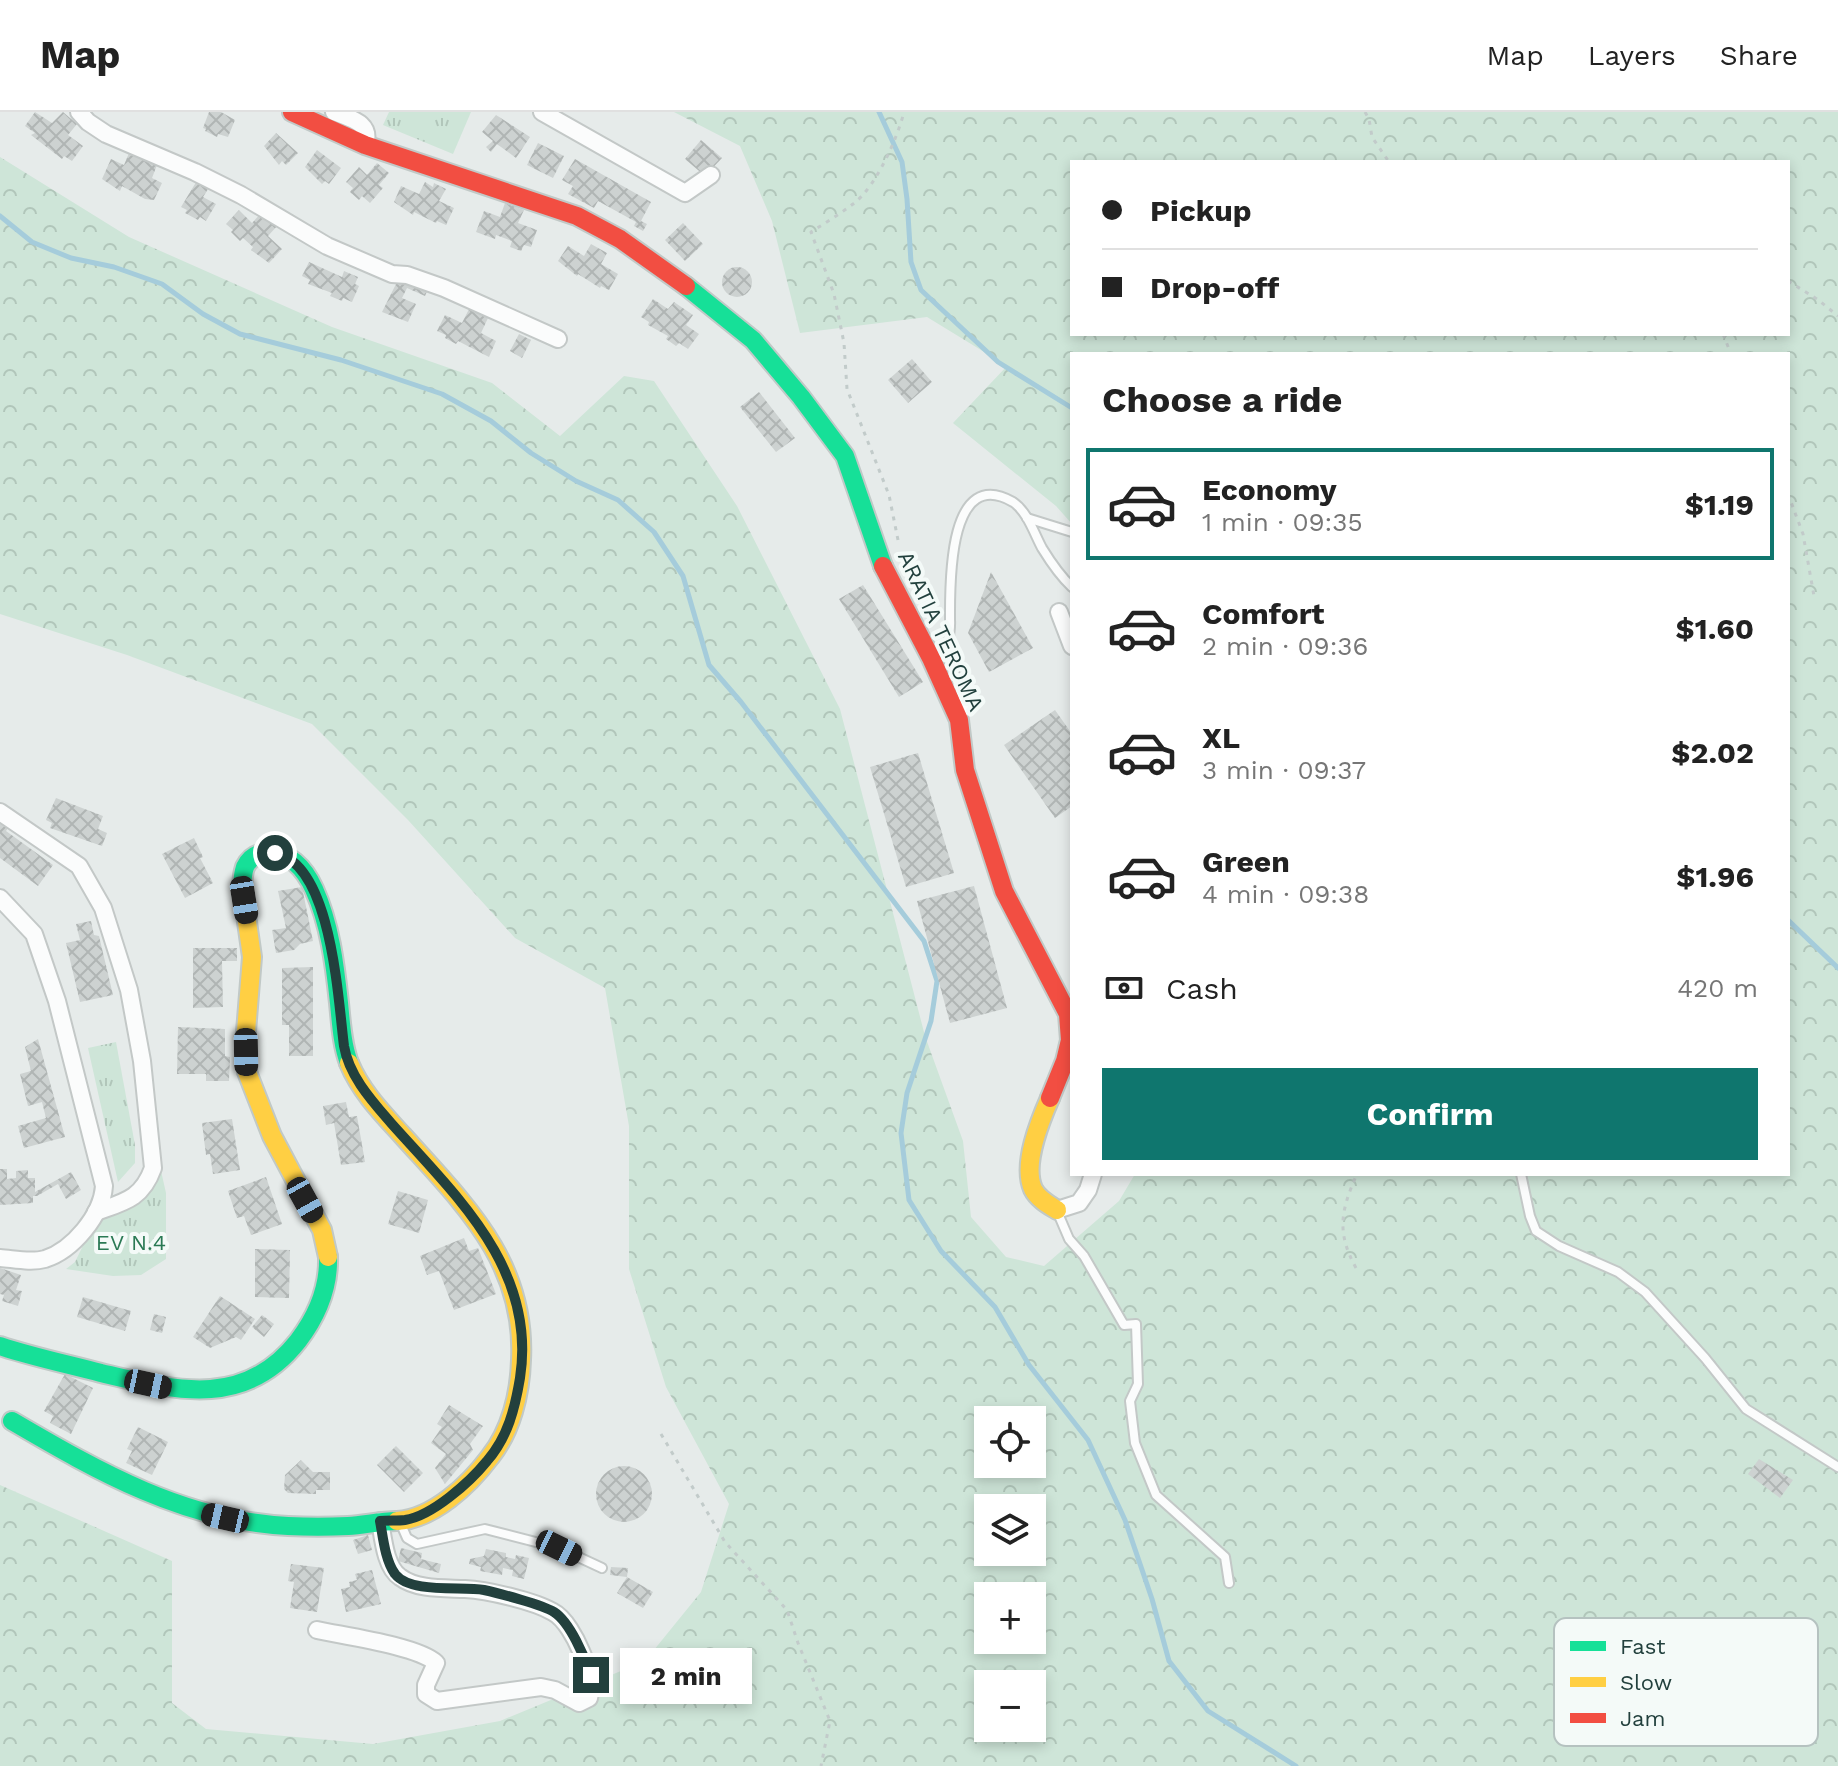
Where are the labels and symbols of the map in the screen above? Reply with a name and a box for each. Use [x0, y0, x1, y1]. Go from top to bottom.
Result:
street label: ARATIA TEROMA [893, 547, 989, 715]
route start [257, 835, 293, 871]
car [228, 874, 260, 926]
car [234, 1028, 258, 1076]
car [283, 1173, 327, 1227]
park label: EV N.4 [96, 1230, 166, 1255]
car [122, 1367, 174, 1401]
car [199, 1501, 251, 1535]
car [532, 1527, 586, 1569]
legend [1554, 1618, 1818, 1746]
text: Fast [1620, 1634, 1666, 1659]
callout: 2 min [619, 1647, 751, 1703]
route end [573, 1657, 609, 1693]
text: Slow [1620, 1670, 1672, 1695]
text: Jam [1620, 1706, 1665, 1731]

